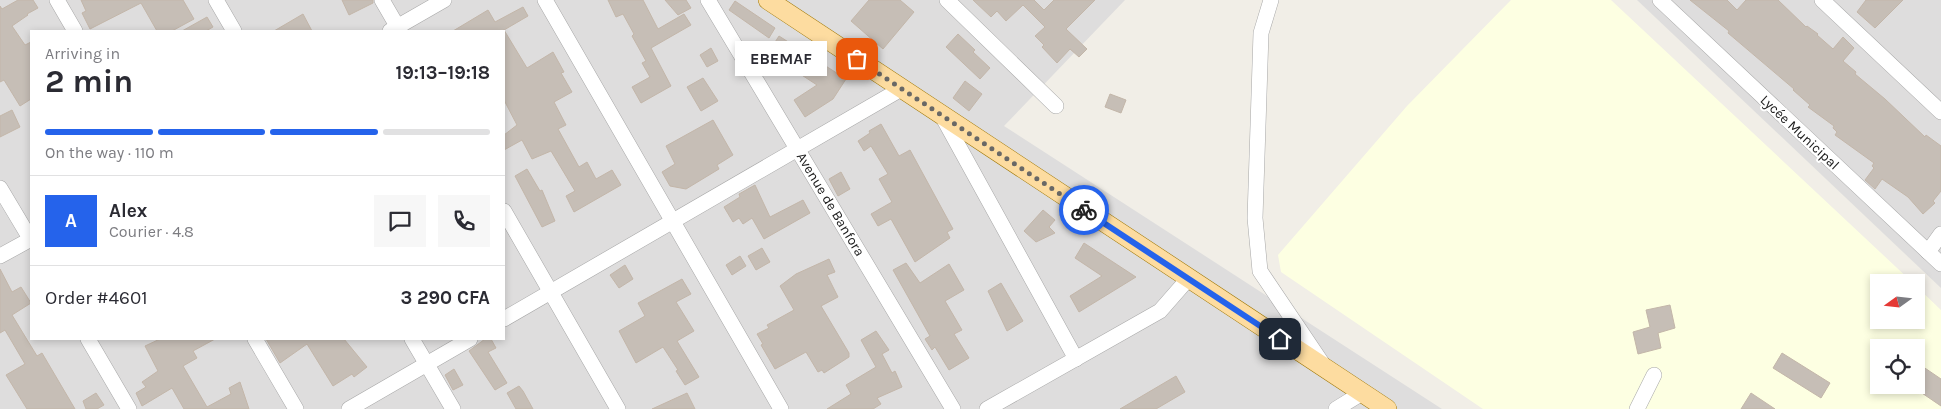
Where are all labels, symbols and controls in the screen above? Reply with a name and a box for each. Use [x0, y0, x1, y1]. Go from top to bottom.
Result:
pin [836, 38, 878, 80]
callout: EBEMAF [734, 42, 827, 76]
text: Arriving in [45, 44, 120, 63]
icon: bag [843, 45, 871, 73]
text: EBEMAF [750, 49, 812, 68]
text: 19:13–19:18 [395, 62, 490, 84]
text: 2 min [45, 63, 133, 100]
street label: Lycée Municipal [1757, 91, 1843, 173]
text: On the way · 110 m [45, 143, 174, 162]
street label: Avenue de Banfora [793, 149, 868, 259]
courier [1059, 185, 1109, 235]
button: chat [374, 195, 426, 247]
button: phone [438, 195, 490, 247]
icon: bike [1070, 196, 1098, 224]
text: Alex [109, 200, 147, 222]
text: A [65, 210, 77, 232]
text: Courier · 4.8 [109, 222, 194, 241]
north arrow [1870, 274, 1925, 329]
map controls [1870, 274, 1925, 394]
text: Order #4601 [45, 287, 147, 309]
text: 3 290 CFA [400, 287, 490, 309]
pin [1259, 318, 1301, 360]
icon: home [1266, 325, 1294, 353]
button: locate [1870, 339, 1925, 394]

